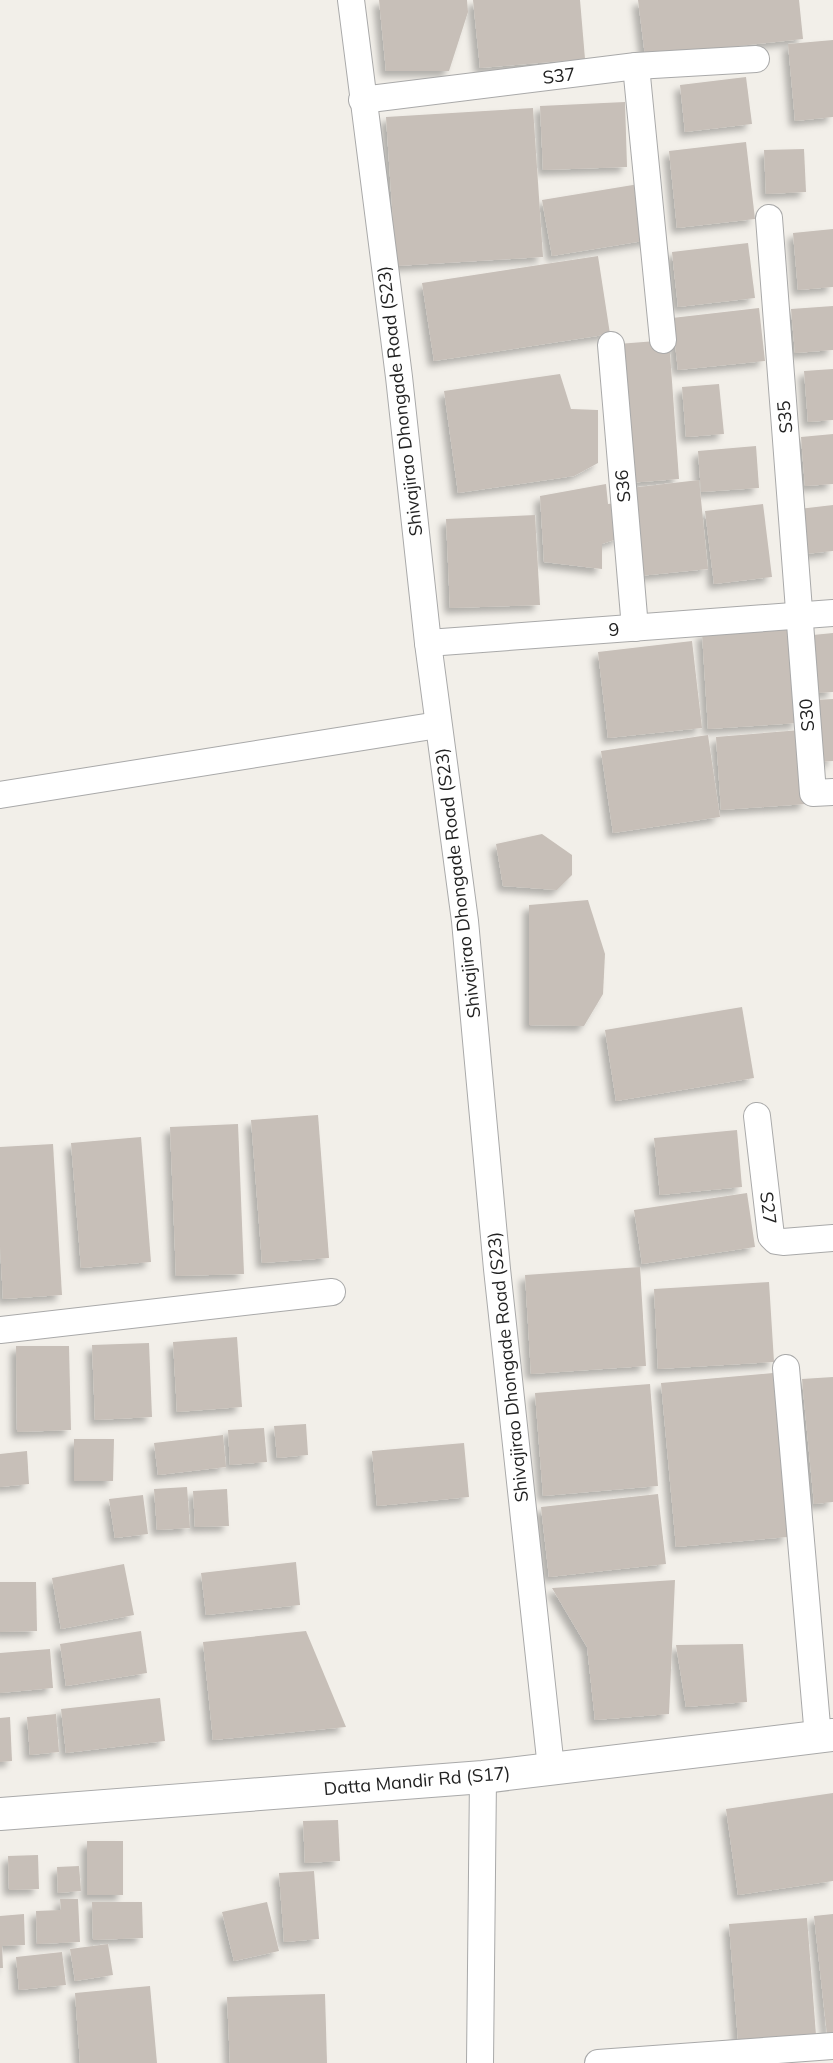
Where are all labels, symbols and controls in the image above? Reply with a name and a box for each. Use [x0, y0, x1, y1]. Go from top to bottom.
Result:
street label: S37 [541, 62, 577, 89]
street label: Shivajirao Dhongade Road (S23) [372, 265, 427, 537]
street label: S35 [772, 400, 797, 434]
street label: S36 [610, 469, 635, 503]
street label: 9 [608, 618, 620, 641]
street label: S30 [794, 698, 819, 732]
street label: Shivajirao Dhongade Road (S23) [430, 747, 485, 1019]
street label: S27 [755, 1190, 782, 1226]
street label: Shivajirao Dhongade Road (S23) [482, 1231, 533, 1503]
street label: Datta Mandir Rd (S17) [323, 1761, 511, 1800]

